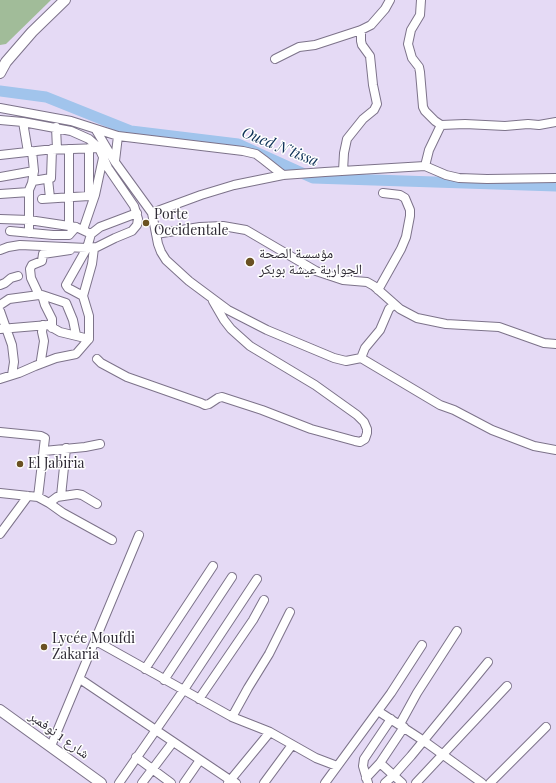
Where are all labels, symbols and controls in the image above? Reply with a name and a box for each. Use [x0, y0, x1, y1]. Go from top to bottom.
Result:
water label: Oued N'tissa [239, 123, 321, 171]
place label: Porte Occidentale [154, 207, 229, 240]
marker: Porte Occidentale [141, 218, 151, 228]
place label: مؤسسة الصحة الجوارية عيشة بوبكر [259, 246, 362, 278]
marker: مؤسسة الصحة الجوارية عيشة بوبكر [244, 256, 256, 268]
place label: El Jabiria [28, 456, 85, 472]
marker: El Jabiria [15, 459, 25, 469]
place label: Lycée Moufdi Zakaria [52, 631, 135, 664]
marker: Lycée Moufdi Zakaria [39, 642, 49, 652]
street label: شارع 1 نوفمبر [26, 707, 92, 763]

